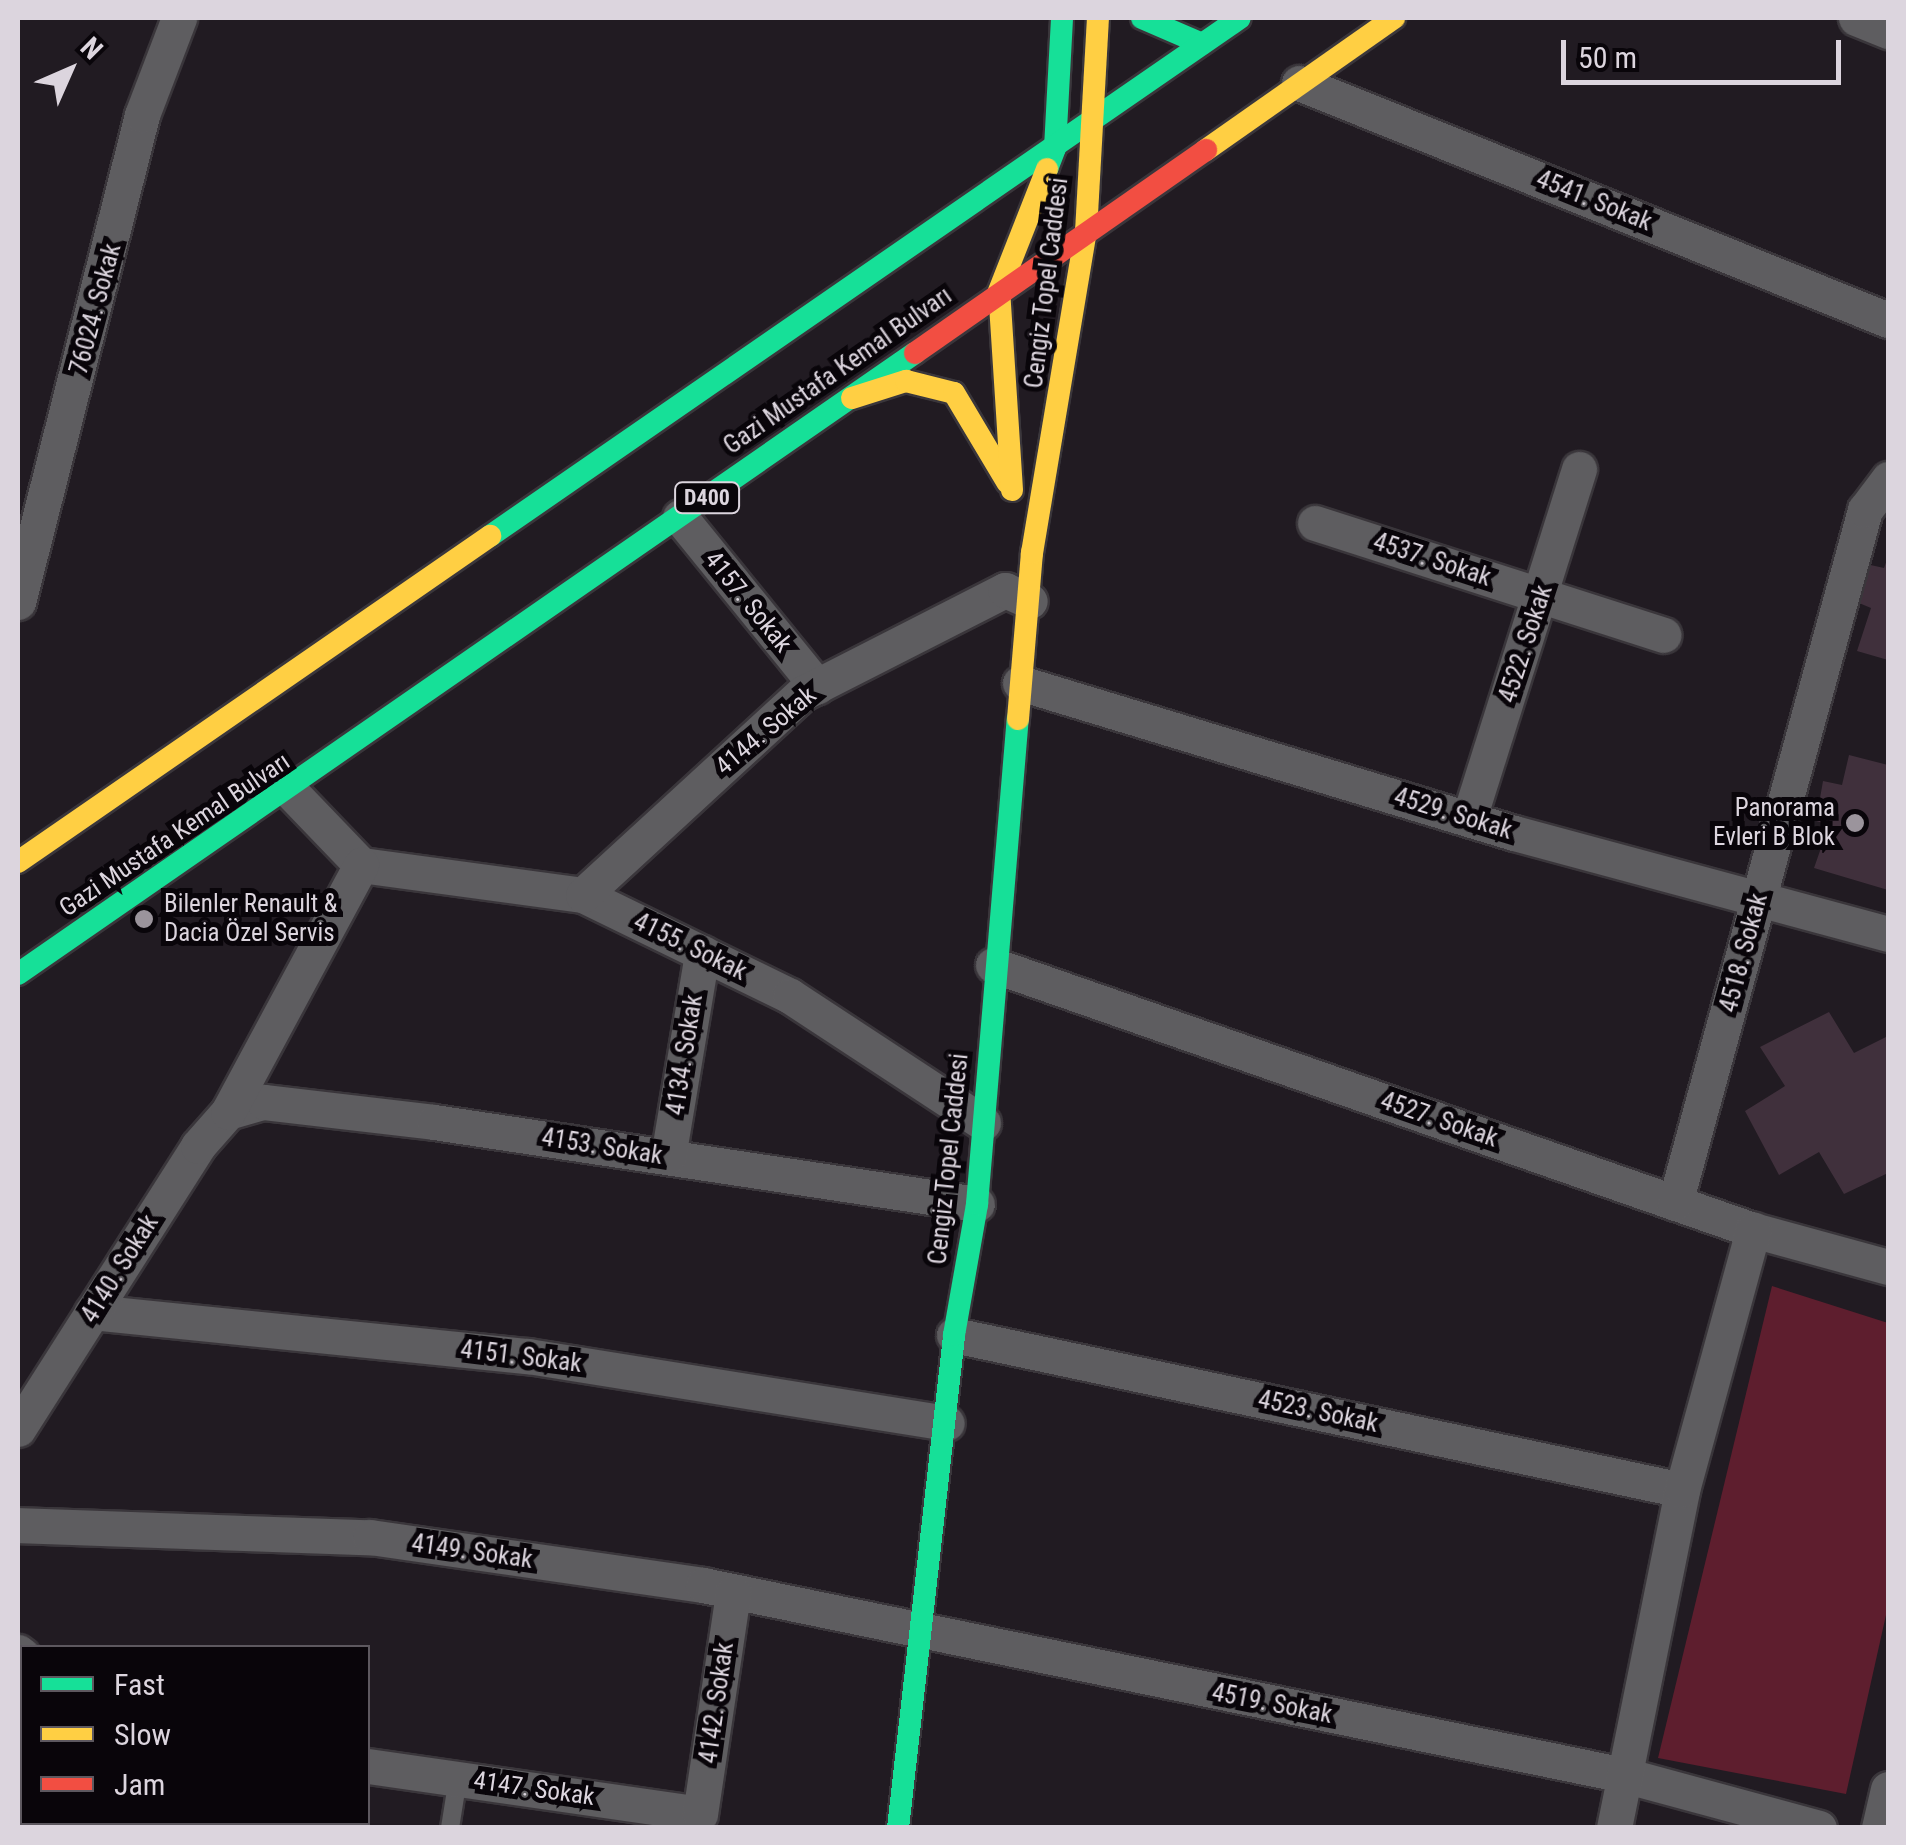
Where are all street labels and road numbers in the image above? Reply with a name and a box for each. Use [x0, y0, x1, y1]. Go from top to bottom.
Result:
street label: 4541. Sokak [1532, 164, 1656, 238]
street label: Cengiz Topel Caddesi [1019, 176, 1075, 390]
street label: 76024. Sokak [64, 240, 128, 378]
street label: Gazi Mustafa Kemal Bulvarı [718, 281, 958, 461]
road number: D400 [672, 481, 742, 515]
street label: 4537. Sokak [1369, 527, 1495, 593]
street label: 4157. Sokak [698, 545, 798, 659]
street label: 4522. Sokak [1493, 581, 1559, 707]
street label: 4144. Sokak [710, 680, 822, 782]
street label: Gazi Mustafa Kemal Bulvarı [54, 747, 296, 923]
street label: 4529. Sokak [1390, 782, 1516, 846]
street label: 4518. Sokak [1714, 890, 1774, 1016]
street label: 4155. Sokak [629, 907, 751, 987]
street label: 4134. Sokak [661, 993, 709, 1117]
street label: Cengiz Topel Caddesi [923, 1052, 975, 1266]
street label: 4527. Sokak [1377, 1086, 1501, 1154]
street label: 4153. Sokak [540, 1123, 664, 1171]
street label: 4140. Sokak [75, 1209, 165, 1329]
street label: 4151. Sokak [459, 1335, 583, 1379]
street label: 4523. Sokak [1255, 1385, 1381, 1439]
street label: 4149. Sokak [410, 1529, 534, 1575]
street label: 4142. Sokak [694, 1641, 740, 1765]
street label: 4519. Sokak [1209, 1678, 1335, 1730]
street label: 4147. Sokak [472, 1766, 596, 1812]

